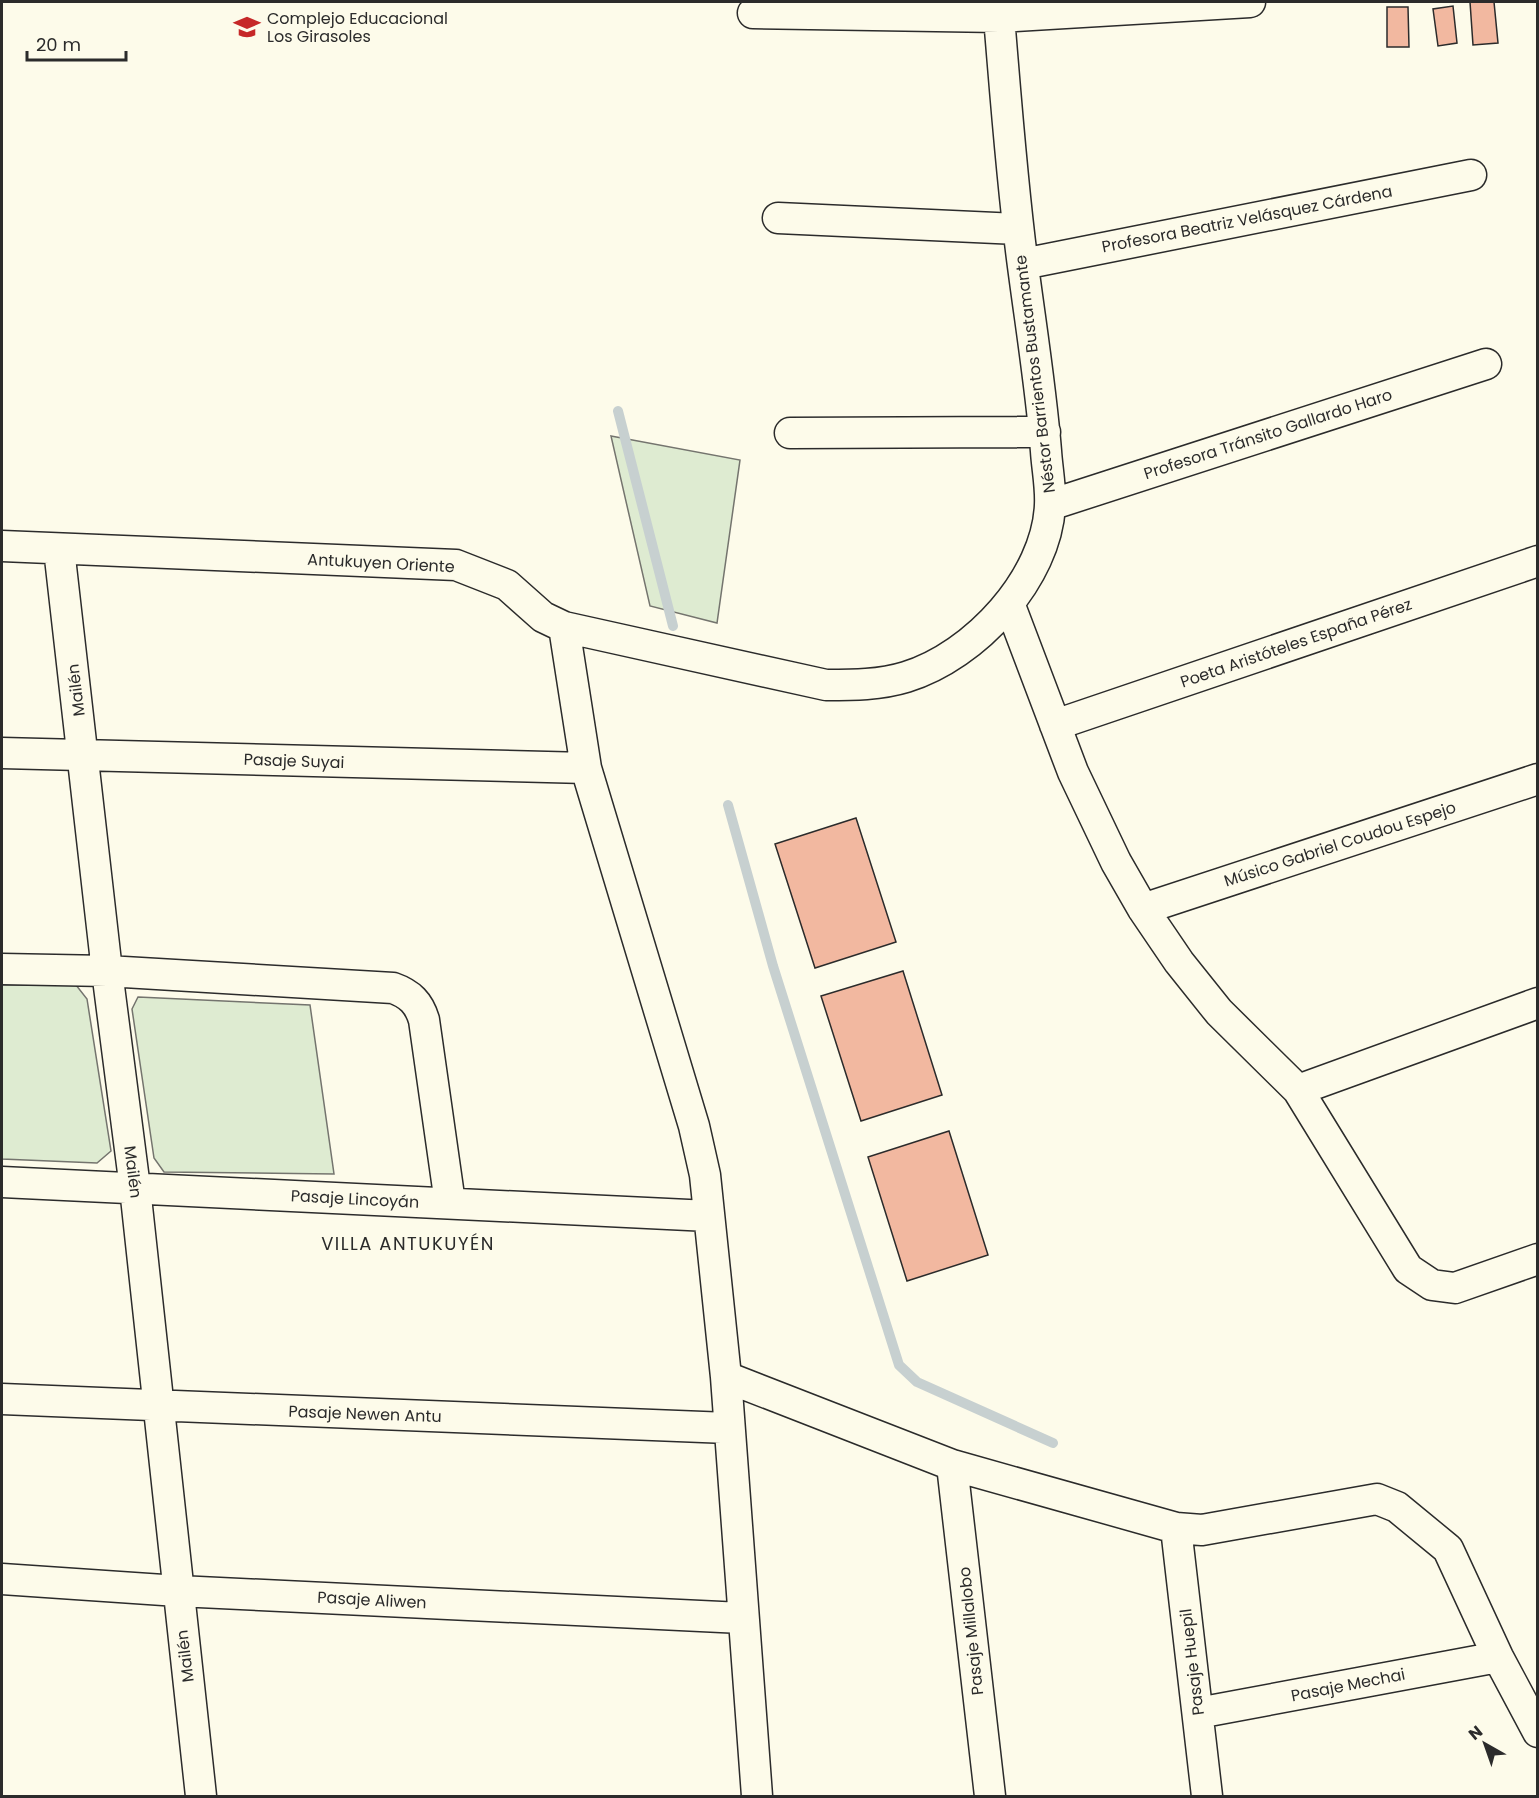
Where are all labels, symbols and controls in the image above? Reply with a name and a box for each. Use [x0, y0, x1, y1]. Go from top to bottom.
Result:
place label: Complejo Educacional Los Girasoles [267, 7, 448, 48]
school or university icon: Complejo Educacional Los Girasoles [232, 12, 262, 42]
scale bar [27, 24, 126, 62]
text: 20 m [36, 32, 81, 57]
street label: Profesora Beatriz Velásquez Cárdena [1100, 180, 1394, 258]
street label: Néstor Barrientos Bustamante [1009, 254, 1061, 494]
street label: Profesora Tránsito Gallardo Haro [1141, 383, 1395, 485]
street label: Antukuyen Oriente [307, 548, 455, 578]
street label: Poeta Aristóteles España Pérez [1177, 592, 1415, 694]
street label: Mailén [61, 662, 91, 718]
street label: Pasaje Suyai [243, 748, 345, 774]
street label: Músico Gabriel Coudou Espejo [1221, 796, 1459, 892]
street label: Mailén [118, 1144, 148, 1200]
street label: Pasaje Lincoyán [290, 1184, 420, 1214]
district label: VILLA ANTUKUYÉN [321, 1231, 495, 1256]
street label: Pasaje Newen Antu [288, 1400, 442, 1428]
street label: Pasaje Millalobo [953, 1566, 989, 1696]
street label: Pasaje Aliwen [317, 1586, 427, 1614]
street label: Pasaje Huepil [1174, 1607, 1210, 1717]
street label: Mailén [170, 1628, 200, 1684]
street label: Pasaje Mechai [1289, 1663, 1407, 1707]
north arrow [1455, 1714, 1515, 1774]
text: N [1464, 1720, 1488, 1746]

